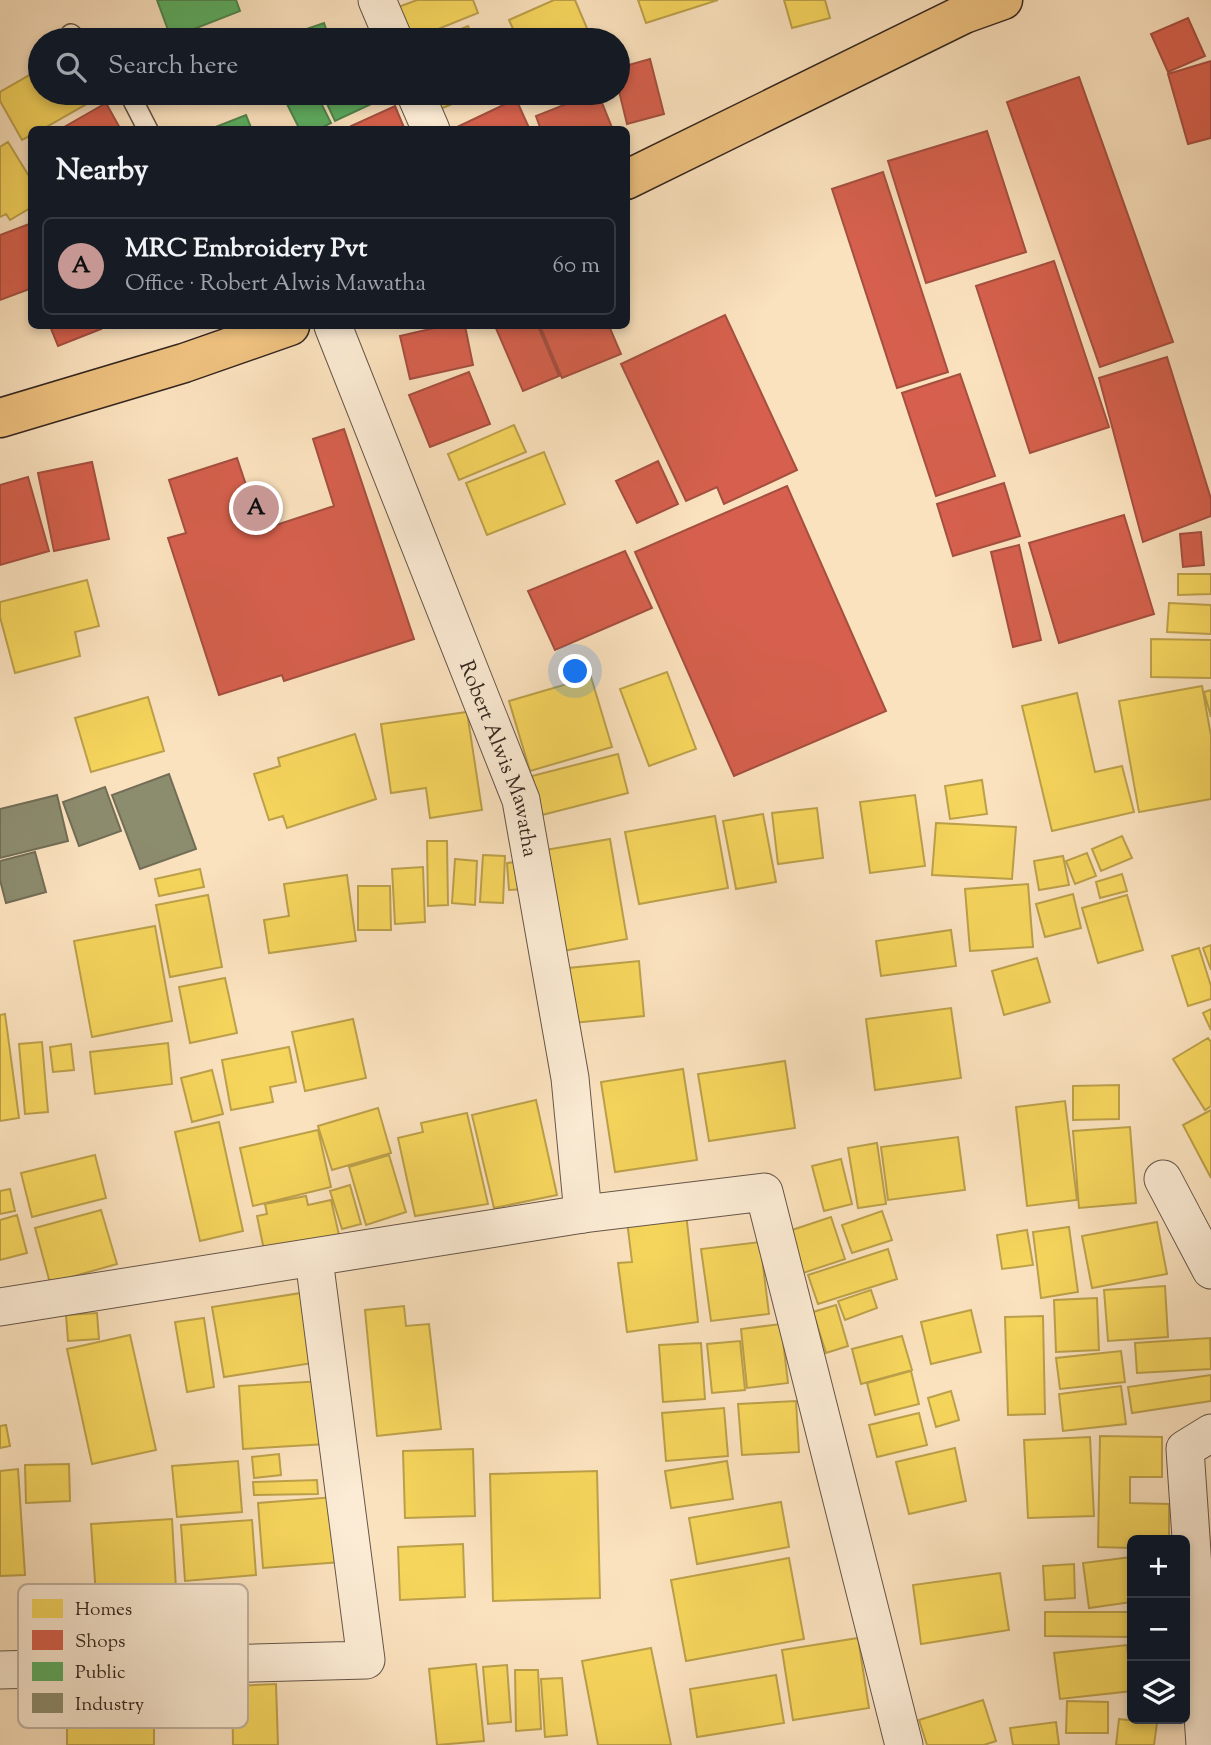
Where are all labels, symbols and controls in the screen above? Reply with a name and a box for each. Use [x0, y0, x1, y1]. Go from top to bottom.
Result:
search box [28, 28, 630, 105]
icon: search [52, 48, 90, 86]
text: Search here [108, 48, 238, 85]
text: Nearby [56, 150, 148, 193]
text: MRC Embroidery Pvt [125, 231, 367, 268]
text: A [72, 250, 90, 283]
text: 60 m [552, 250, 600, 283]
text: Office · Robert Alwis Mawatha [125, 268, 426, 301]
pin: A [233, 482, 279, 534]
your location [558, 654, 592, 688]
street label: Robert Alwis Mawatha [450, 656, 544, 860]
map controls [1127, 1535, 1190, 1724]
button: + [1127, 1535, 1190, 1598]
legend [18, 1584, 248, 1728]
text: Homes [75, 1597, 132, 1624]
button: − [1127, 1598, 1190, 1661]
text: Shops [75, 1629, 126, 1656]
text: Public [75, 1660, 126, 1687]
button: layers [1127, 1661, 1190, 1724]
text: Industry [75, 1692, 145, 1719]

